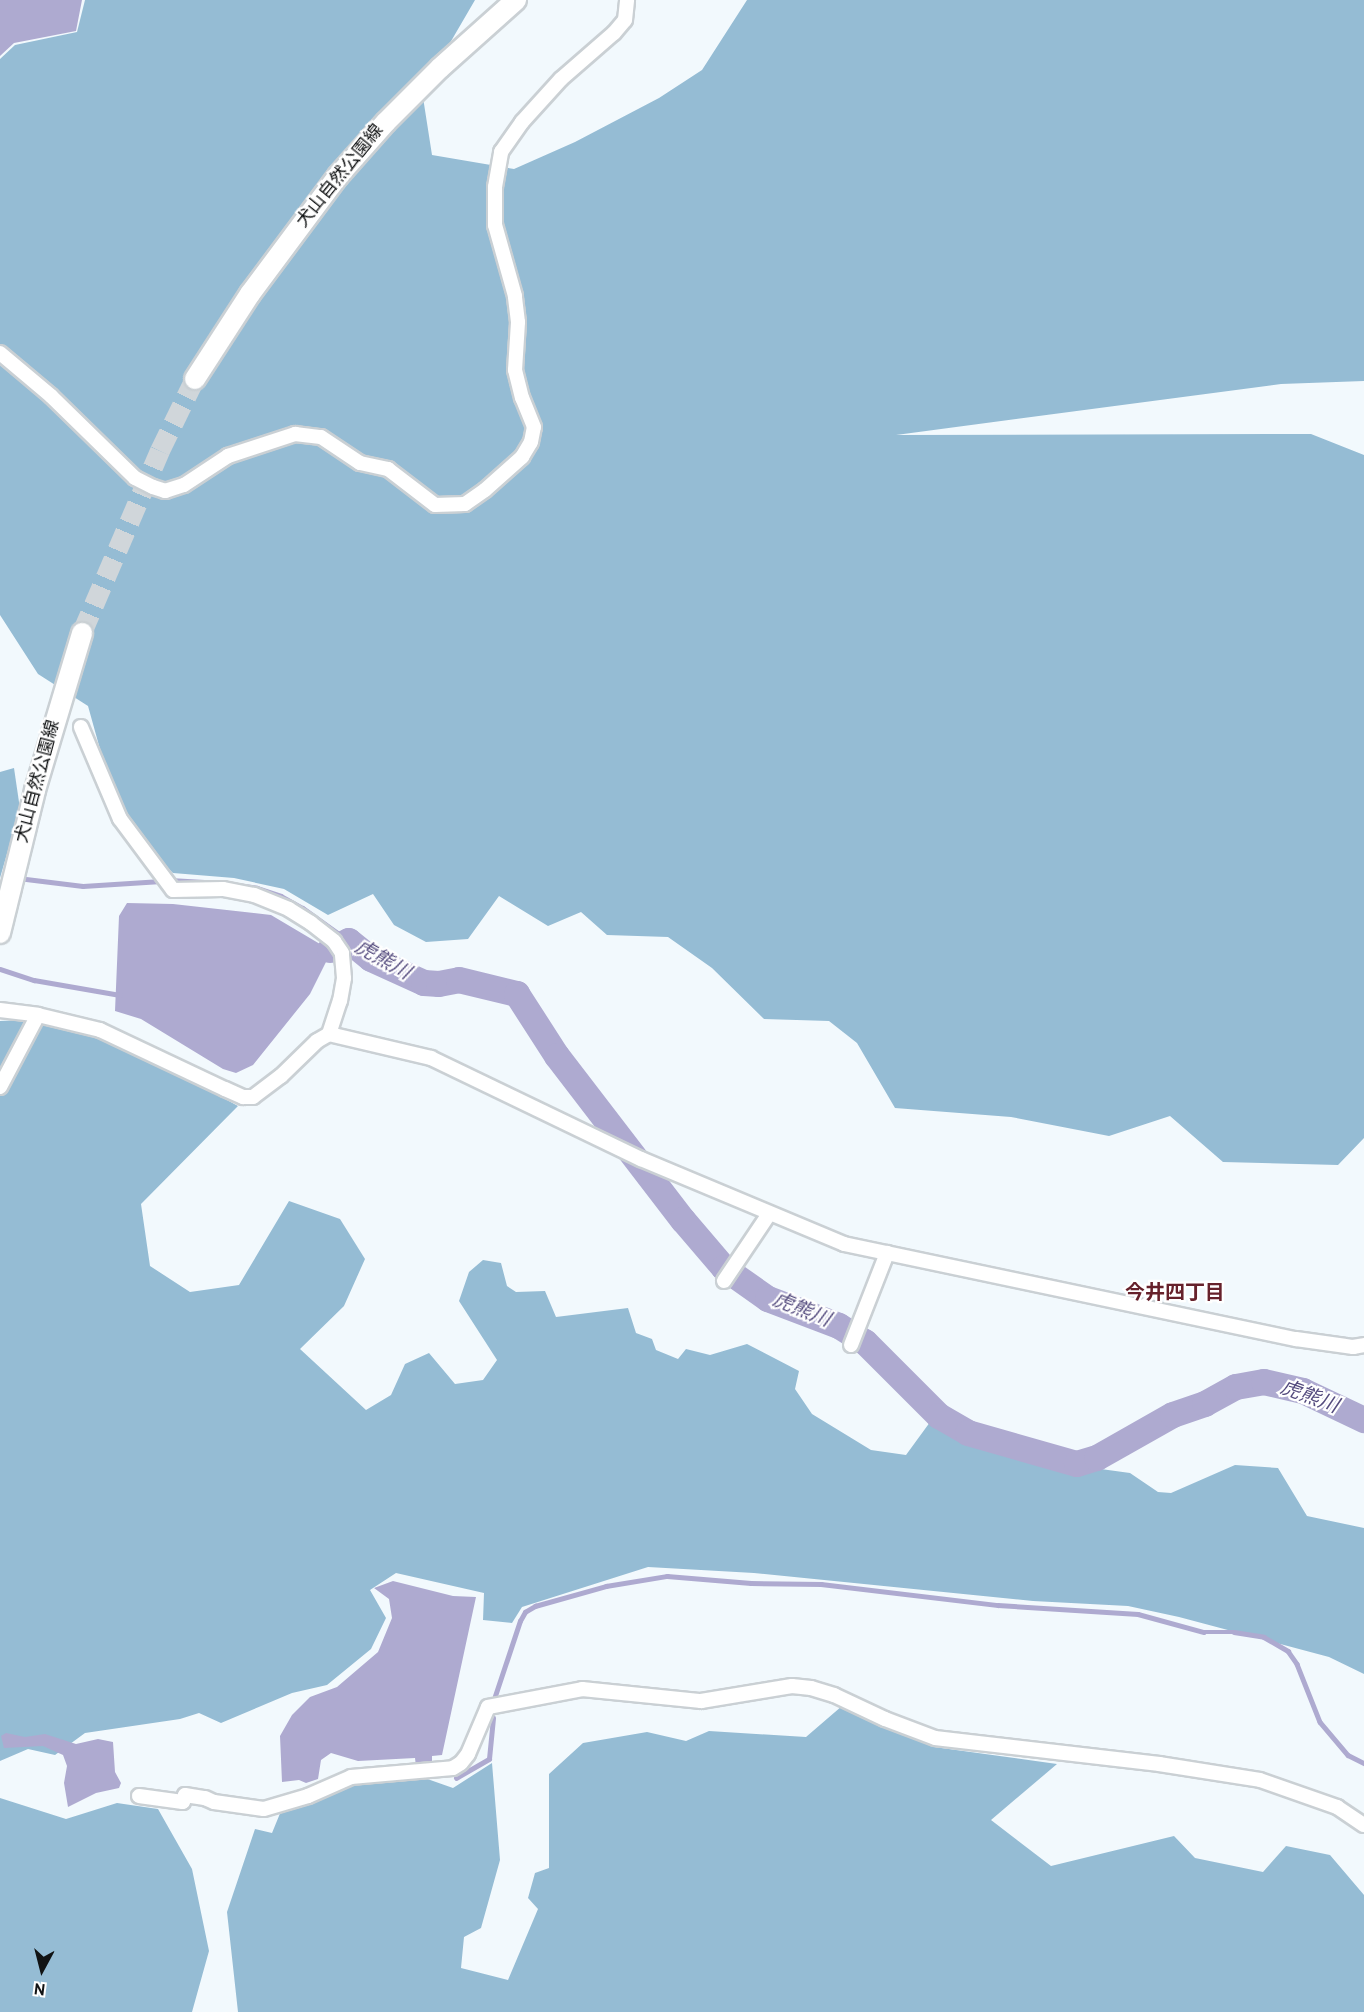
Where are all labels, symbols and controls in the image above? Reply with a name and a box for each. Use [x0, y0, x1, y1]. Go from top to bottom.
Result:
street label: 犬山自然公園線 [293, 121, 389, 233]
street label: 犬山自然公園線 [12, 718, 66, 846]
water label: 虎熊川 [350, 936, 414, 986]
district label: 今井四丁目 [1125, 1282, 1225, 1306]
water label: 虎熊川 [769, 1289, 833, 1333]
water label: 虎熊川 [1277, 1376, 1341, 1420]
north arrow [12, 1940, 72, 2000]
text: N [33, 1977, 47, 1998]

